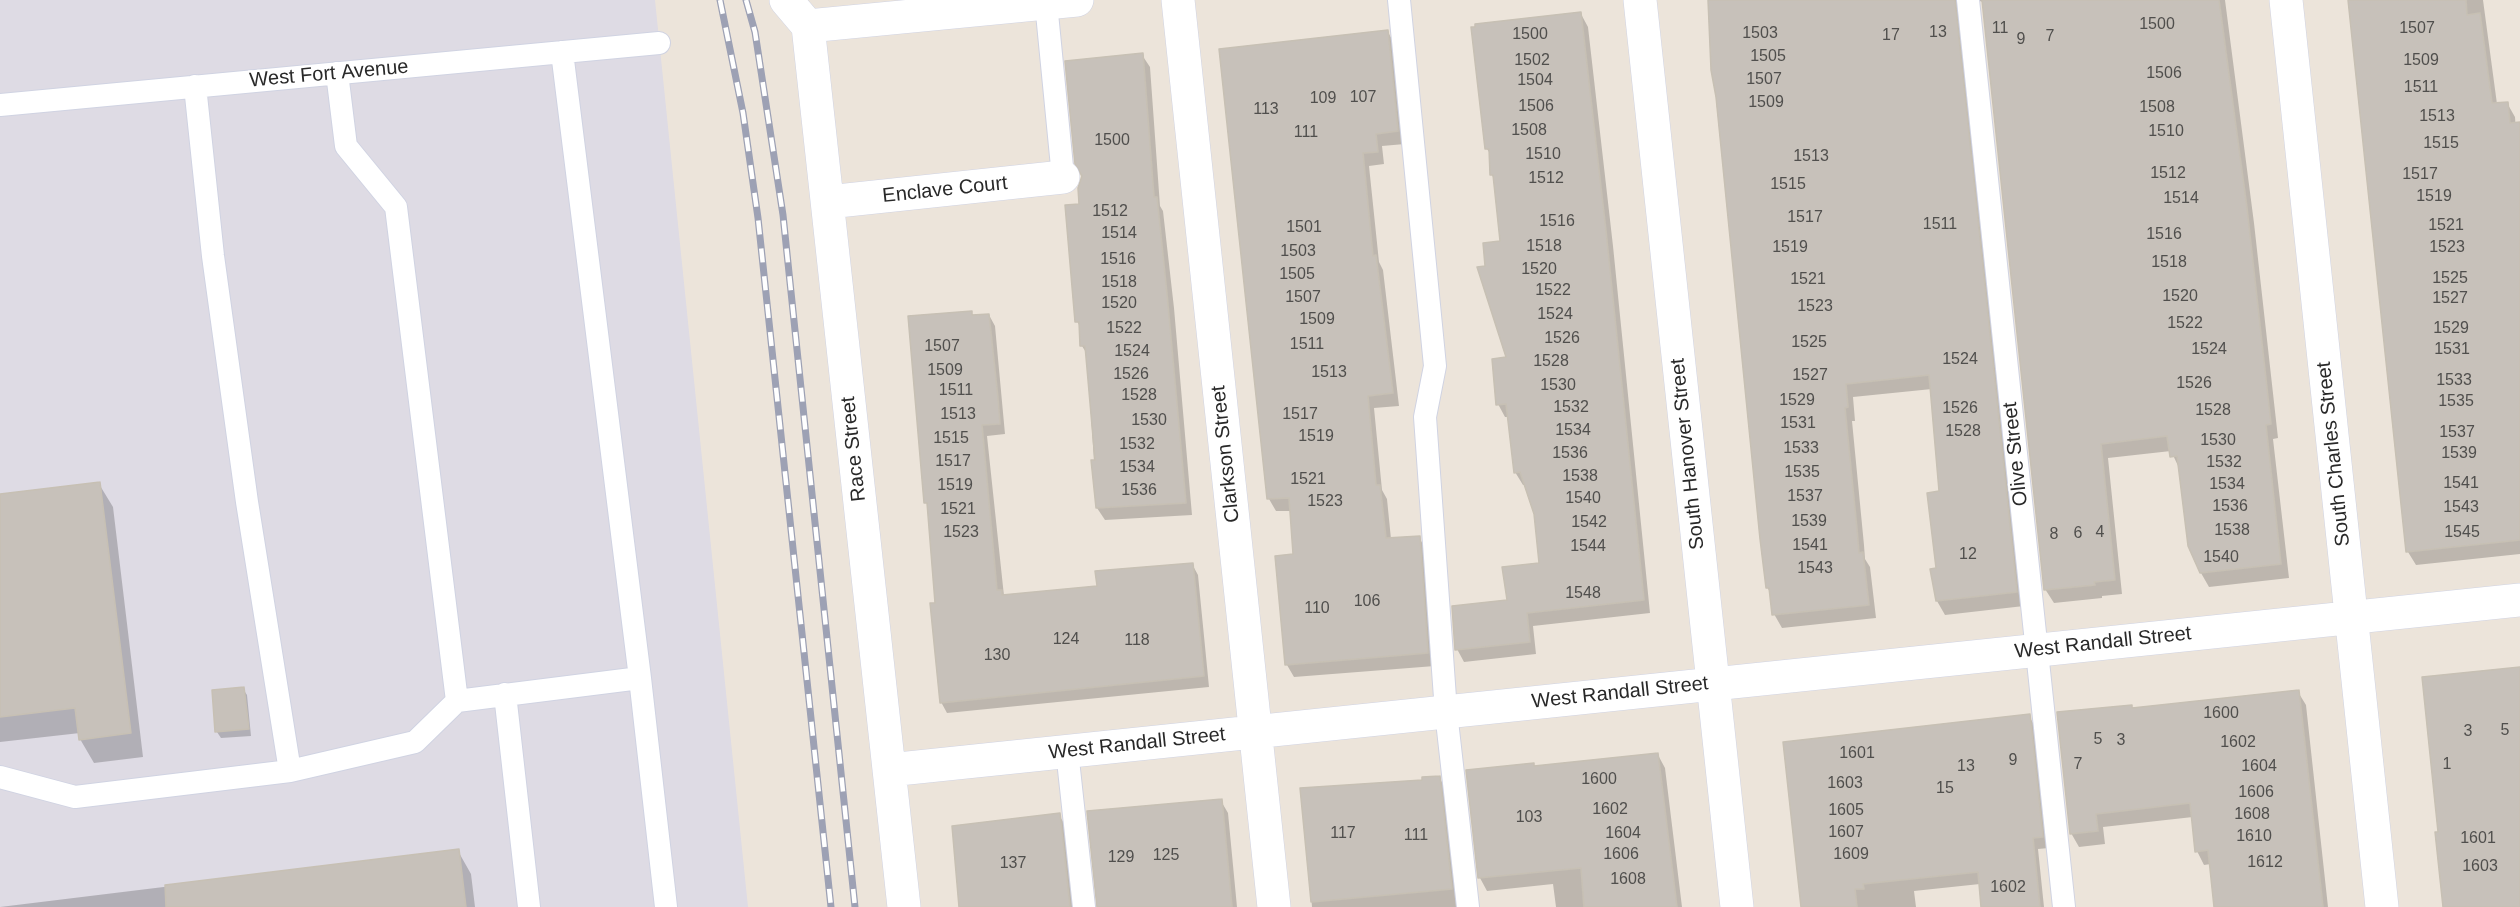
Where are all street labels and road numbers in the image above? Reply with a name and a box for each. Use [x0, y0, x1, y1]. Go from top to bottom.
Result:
street label: West Fort Avenue [249, 55, 409, 93]
street label: Enclave Court [881, 172, 1009, 208]
street label: South Hanover Street [1666, 357, 1710, 551]
street label: South Charles Street [2312, 360, 2356, 548]
street label: Clarkson Street [1207, 384, 1245, 524]
street label: Race Street [837, 395, 871, 503]
street label: Olive Street [1999, 401, 2033, 507]
street label: West Randall Street [2013, 622, 2193, 664]
street label: West Randall Street [1530, 672, 1710, 714]
street label: West Randall Street [1047, 723, 1227, 765]

